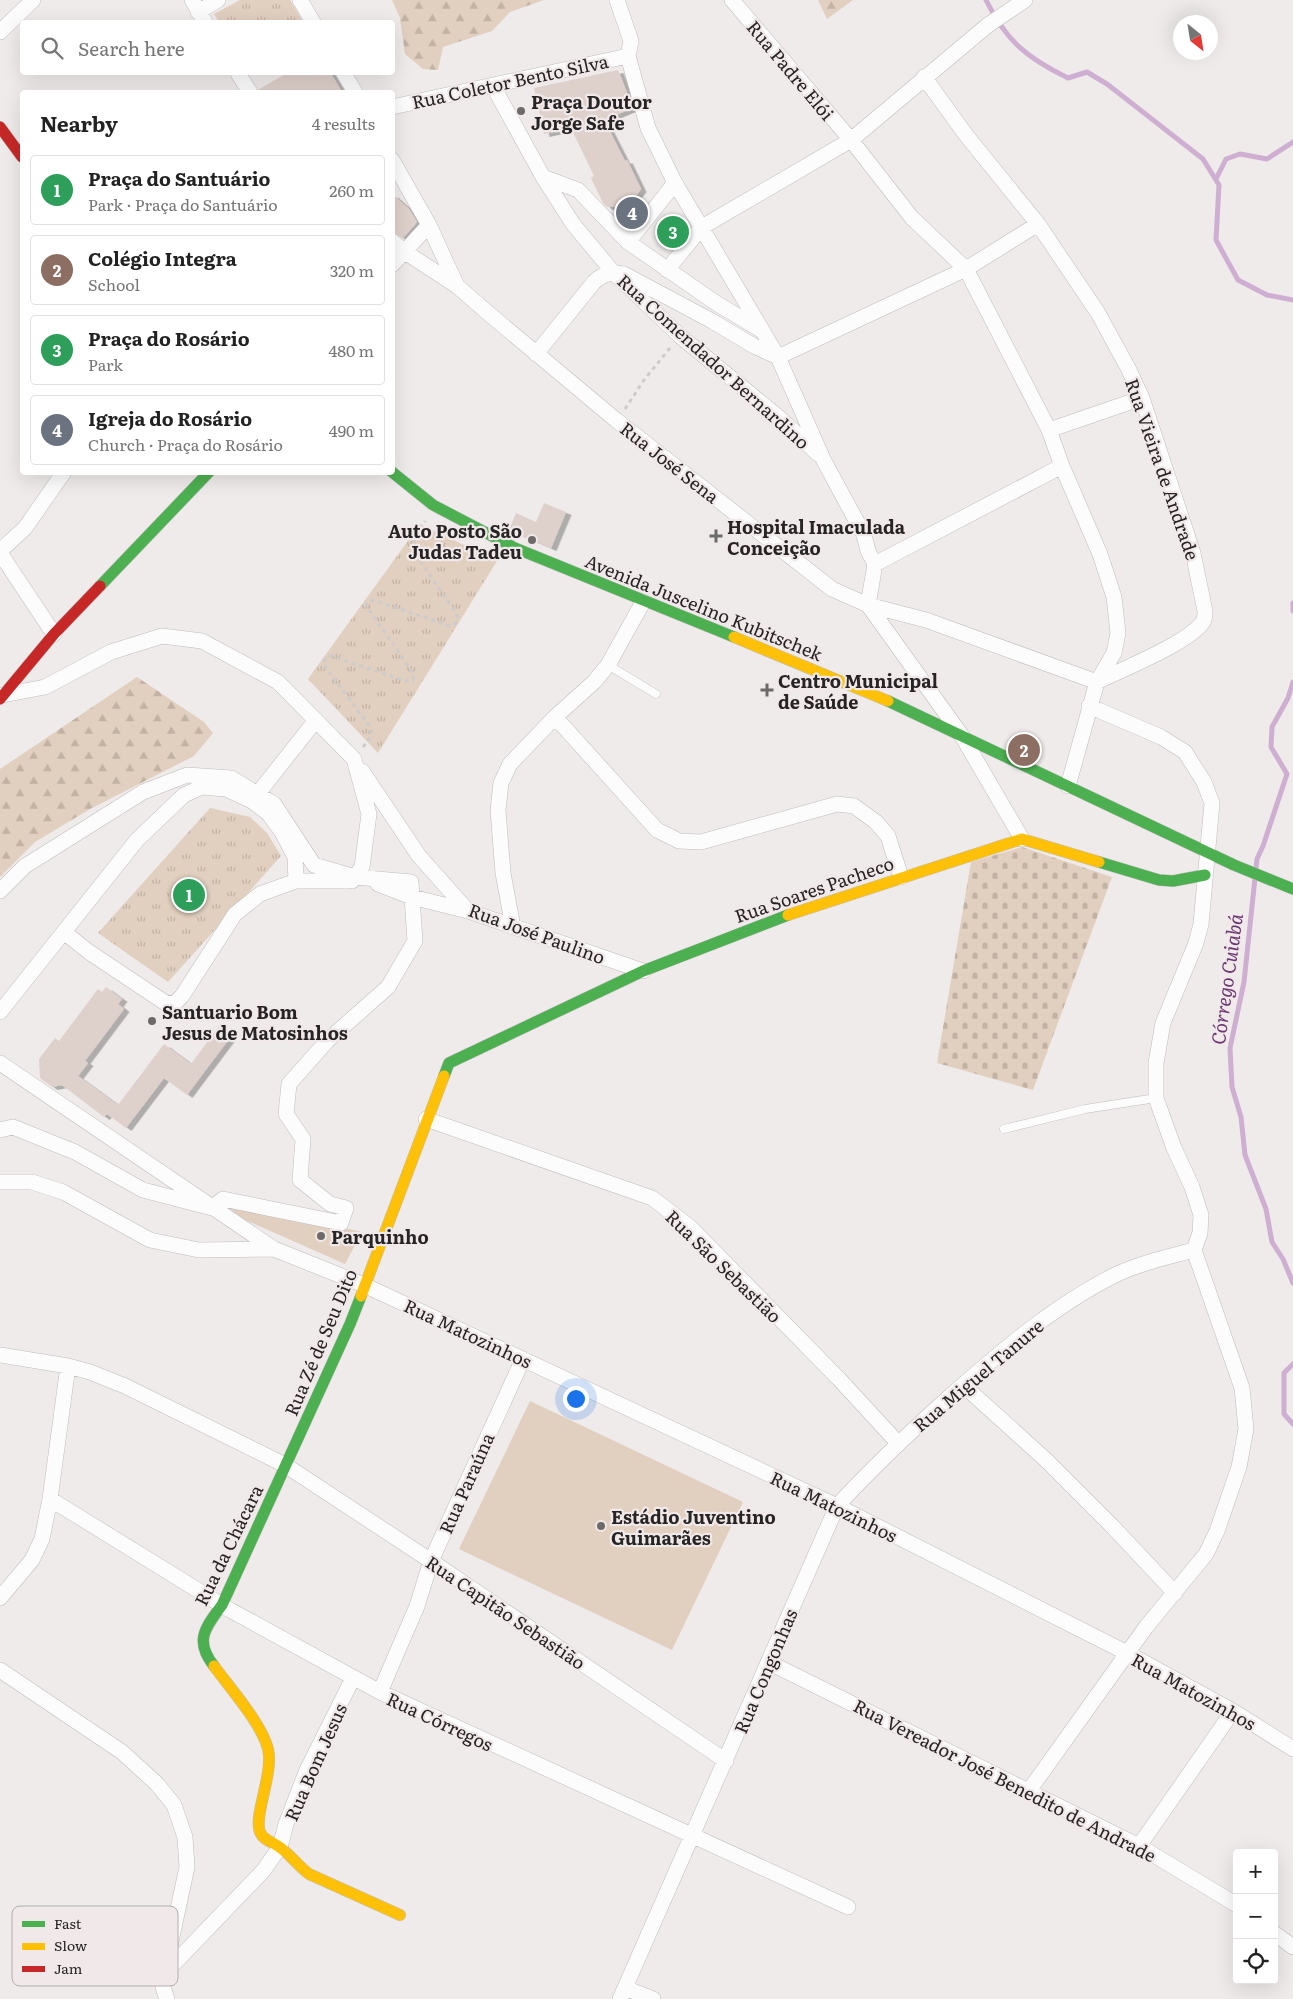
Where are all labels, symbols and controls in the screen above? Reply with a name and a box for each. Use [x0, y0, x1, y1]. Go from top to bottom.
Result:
street label: Rua Padre Elói [741, 14, 841, 126]
north arrow [1173, 15, 1218, 60]
search box [20, 20, 395, 75]
icon: search [38, 34, 66, 62]
text: Search here [78, 34, 185, 62]
street label: Rua Coletor Bento Silva [409, 47, 611, 115]
place label: Praça Doutor Jorge Safe [531, 88, 652, 136]
marker: Praça Doutor Jorge Safe [515, 105, 527, 117]
text: Nearby [40, 107, 118, 138]
text: 4 results [312, 111, 375, 135]
text: Praça do Santuário [88, 164, 270, 192]
text: 1 [54, 178, 60, 202]
text: 260 m [329, 178, 374, 202]
text: Park · Praça do Santuário [88, 192, 278, 216]
pin: 4 [616, 194, 648, 232]
pin: 3 [657, 213, 689, 251]
text: Colégio Integra [88, 244, 237, 272]
text: 2 [53, 258, 61, 282]
text: 320 m [330, 258, 374, 282]
street label: Rua Comendador Bernardino [612, 267, 816, 455]
text: School [88, 272, 140, 296]
text: Praça do Rosário [88, 324, 250, 352]
text: 3 [53, 338, 61, 362]
text: 480 m [328, 338, 374, 362]
text: Park [88, 352, 123, 376]
street label: Rua Vieira de Andrade [1119, 374, 1207, 564]
text: Igreja do Rosário [88, 404, 252, 432]
street label: Rua José Sena [615, 415, 725, 509]
text: 4 [52, 418, 62, 442]
text: 490 m [329, 418, 374, 442]
text: Church · Praça do Rosário [88, 432, 283, 456]
place label: Hospital Imaculada Conceição [727, 513, 906, 561]
place label: Auto Posto São Judas Tadeu [388, 517, 522, 565]
marker: Hospital Imaculada Conceição [709, 529, 723, 543]
marker: Auto Posto São Judas Tadeu [526, 534, 538, 546]
street label: Avenida Juscelino Kubitschek [581, 547, 828, 668]
place label: Centro Municipal de Saúde [778, 667, 939, 715]
marker: Centro Municipal de Saúde [760, 683, 774, 697]
pin: 2 [1008, 731, 1040, 769]
street label: Rua Soares Pacheco [731, 849, 897, 929]
pin: 1 [173, 876, 205, 914]
street label: Rua José Paulino [465, 896, 609, 970]
water label: Córrego Cuiabá [1203, 911, 1249, 1046]
place label: Santuario Bom Jesus de Matosinhos [162, 998, 348, 1046]
marker: Santuario Bom Jesus de Matosinhos [146, 1015, 158, 1027]
street label: Rua São Sebastião [660, 1203, 788, 1329]
place label: Parquinho [331, 1223, 429, 1250]
marker: Parquinho [315, 1230, 327, 1242]
street label: Rua Zé de Seu Dito [277, 1264, 363, 1420]
street label: Rua Matozinhos [400, 1292, 536, 1374]
street label: Rua Miguel Tanure [907, 1312, 1049, 1438]
your location [563, 1386, 589, 1412]
street label: Rua Paraúna [432, 1428, 500, 1538]
street label: Rua Matozinhos [766, 1464, 902, 1548]
street label: Rua da Chácara [187, 1480, 269, 1610]
place label: Estádio Juventino Guimarães [611, 1503, 776, 1551]
marker: Estádio Juventino Guimarães [595, 1520, 607, 1532]
street label: Rua Capitão Sebastião [421, 1548, 591, 1676]
street label: Rua Congonhas [727, 1604, 803, 1738]
street label: Rua Matozinhos [1127, 1646, 1261, 1736]
street label: Rua Córregos [383, 1685, 497, 1757]
street label: Rua Vereador José Benedito de Andrade [849, 1692, 1161, 1868]
street label: Rua Bom Jesus [277, 1699, 353, 1825]
map controls [1233, 1849, 1278, 1984]
button: + [1233, 1849, 1278, 1894]
button: − [1233, 1894, 1278, 1939]
legend [12, 1906, 178, 1986]
text: Fast [54, 1913, 82, 1933]
text: Slow [54, 1935, 87, 1955]
button: locate [1233, 1939, 1278, 1984]
text: Jam [54, 1958, 83, 1978]

